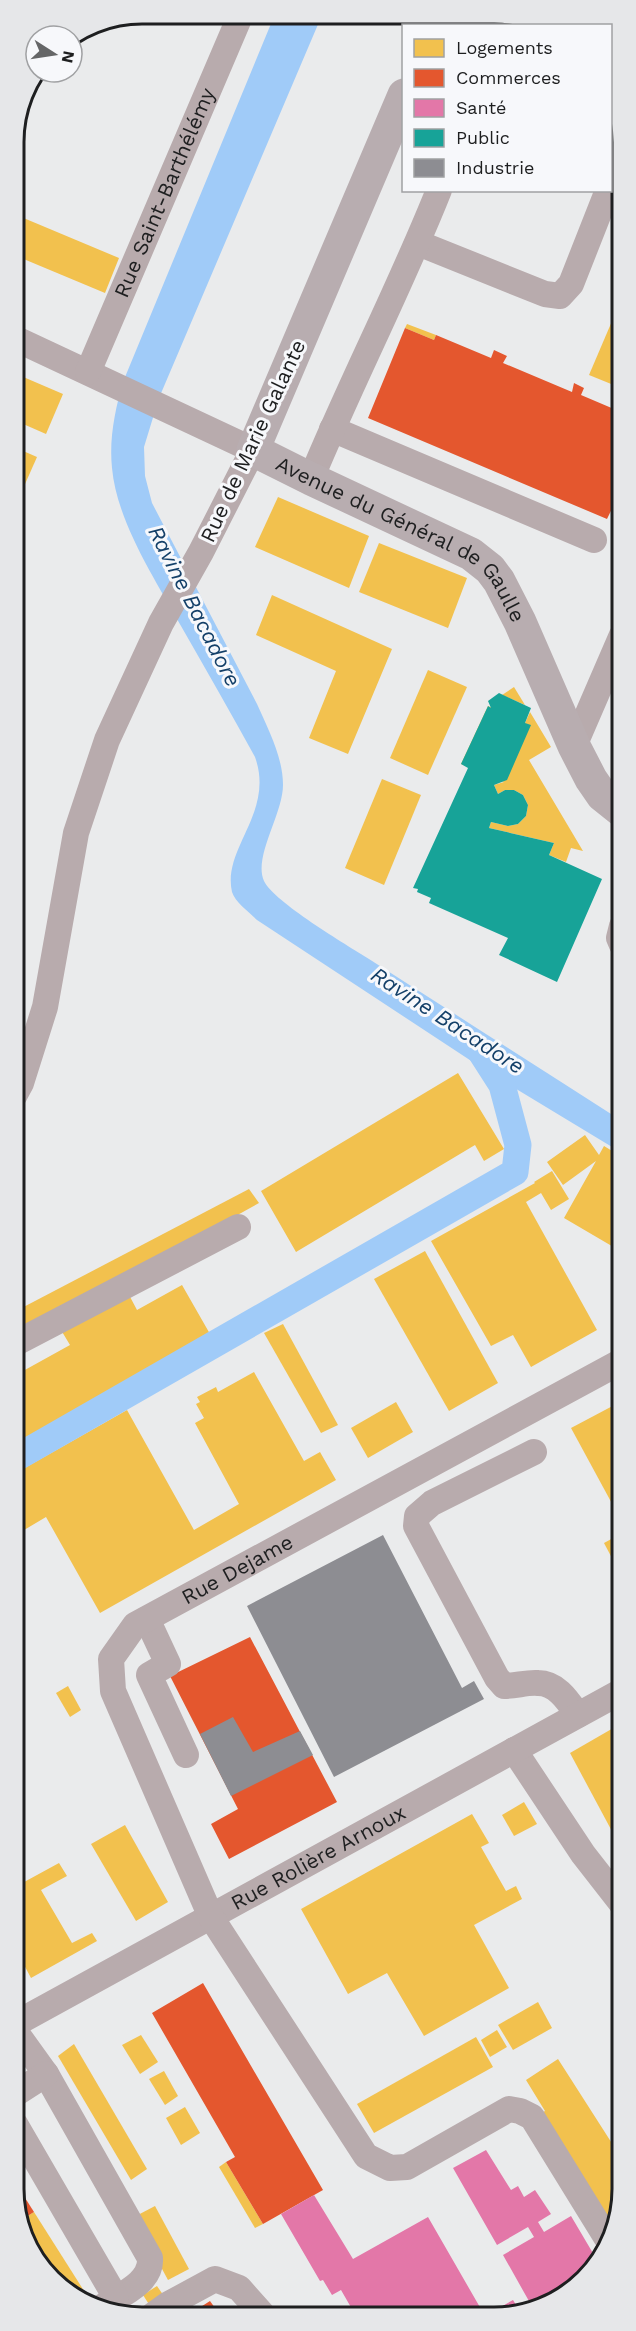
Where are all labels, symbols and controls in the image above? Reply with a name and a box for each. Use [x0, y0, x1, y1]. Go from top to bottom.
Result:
north arrow [24, 24, 84, 84]
legend [402, 24, 612, 192]
text: Logements [456, 37, 553, 58]
text: N [58, 49, 79, 65]
text: Commerces [456, 67, 561, 88]
street label: Rue Saint-Barthélémy [108, 84, 220, 301]
text: Santé [456, 97, 507, 118]
text: Public [456, 127, 510, 148]
text: Industrie [456, 157, 534, 178]
street label: Rue de Marie Galante [195, 335, 311, 546]
street label: Avenue du Général de Gaulle [272, 451, 531, 626]
water label: Ravine Bacadore [143, 522, 246, 691]
water label: Ravine Bacadore [367, 962, 529, 1079]
street label: Rue Dejame [177, 1529, 297, 1609]
street label: Rue Rolière Arnoux [226, 1799, 410, 1915]

